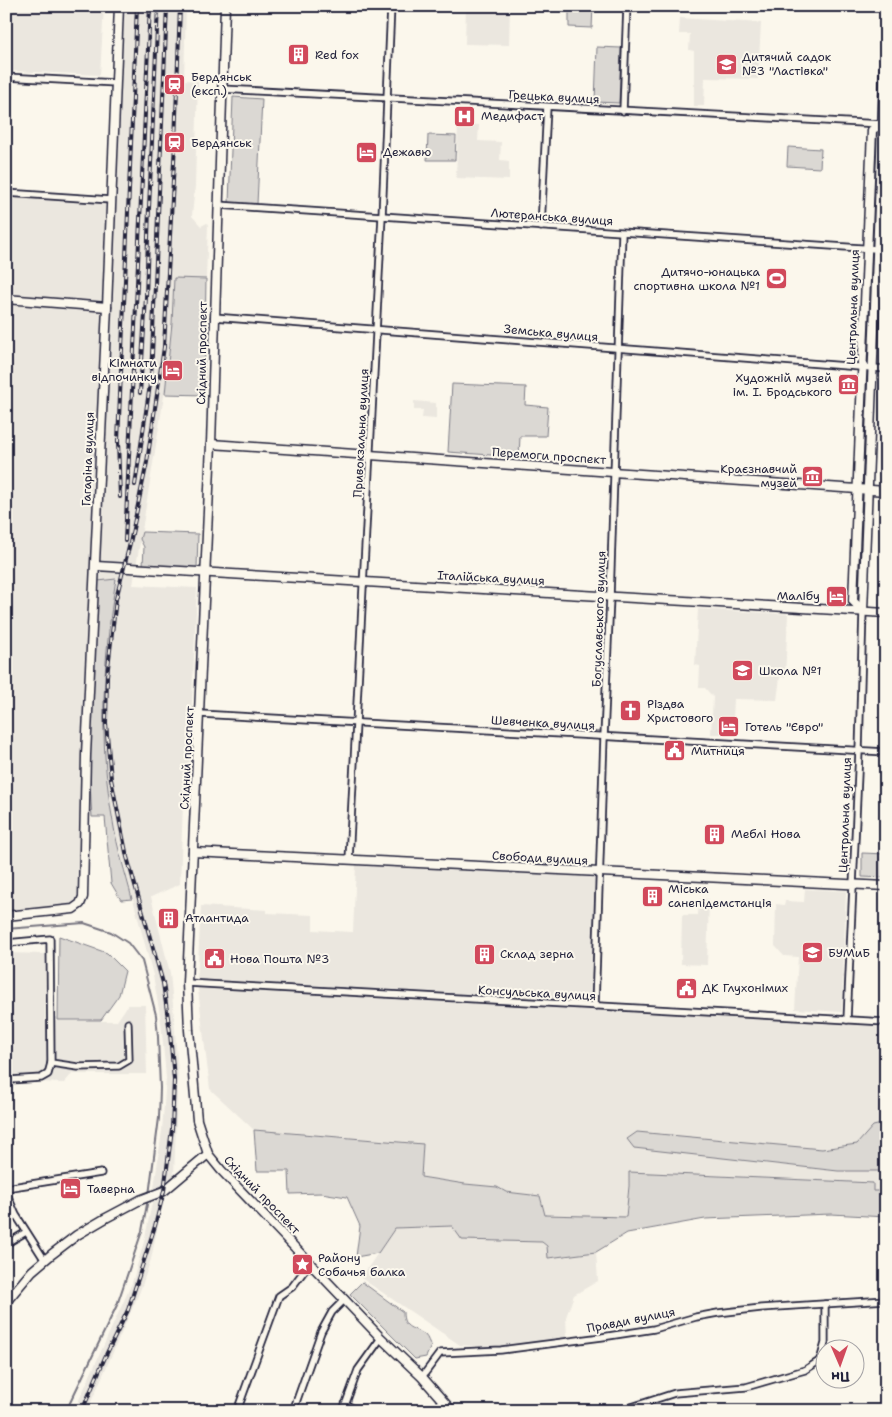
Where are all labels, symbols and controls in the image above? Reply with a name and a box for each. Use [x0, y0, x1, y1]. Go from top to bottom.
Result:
building icon: Red fox [287, 43, 311, 67]
place label: Red fox [315, 47, 359, 63]
place label: Дитячий садок №3 "Ластівка" [742, 49, 832, 79]
school or university icon: Дитячий садок №3 "Ластівка" [714, 52, 738, 76]
place label: Бердянськ (експ.) [191, 69, 252, 99]
station icon: Бердянськ (експ.) [163, 72, 187, 96]
street label: Грецька вулиця [508, 87, 600, 107]
hospital icon: Медифаст [453, 104, 477, 128]
place label: Медифаст [481, 108, 544, 124]
station icon: Бердянськ [163, 131, 187, 155]
place label: Бердянськ [191, 135, 252, 151]
hotel icon: Дежавю [355, 140, 379, 164]
place label: Дежавю [383, 144, 431, 160]
street label: Лютеранська вулиця [490, 205, 614, 229]
street label: Центральна вулиця [843, 249, 863, 365]
place label: Дитячо-юнацька спортивна школа №1 [633, 264, 761, 294]
sports icon: Дитячо-юнацька спортивна школа №1 [764, 267, 788, 291]
street label: Східний проспект [193, 300, 211, 405]
street label: Земська вулиця [503, 321, 599, 345]
place label: Кімнати відпочинку [91, 355, 157, 385]
hotel icon: Кімнати відпочинку [161, 358, 185, 382]
street label: Привокзальна вулиця [350, 368, 372, 498]
place label: Художній музей ім. І. Бродського [733, 370, 832, 400]
museum icon: Художній музей ім. І. Бродського [836, 373, 860, 397]
street label: Гагаріна вулиця [78, 412, 98, 506]
street label: Перемоги проспект [491, 444, 607, 468]
place label: Краєзнавчий музей [720, 461, 797, 491]
museum icon: Краєзнавчий музей [801, 464, 825, 488]
street label: Богуславського вулиця [589, 550, 609, 688]
street label: Італійська вулиця [437, 567, 545, 589]
hotel icon: Малібу [824, 584, 848, 608]
place label: Малібу [777, 588, 820, 604]
school or university icon: Школа №1 [731, 659, 755, 683]
place label: Школа №1 [759, 663, 821, 679]
place label: Різдва Христового [647, 696, 713, 726]
church icon: Різдва Христового [619, 699, 643, 723]
street label: Східний проспект [176, 705, 198, 810]
street label: Шевченка вулиця [491, 712, 595, 734]
hotel icon: Готель "Євро" [717, 715, 741, 739]
place label: Готель "Євро" [745, 719, 823, 735]
public building icon: Митниця [663, 739, 687, 763]
place label: Митниця [691, 743, 745, 759]
street label: Центральна вулиця [835, 757, 855, 873]
building icon: Меблі Нова [703, 822, 727, 846]
place label: Меблі Нова [731, 826, 801, 842]
street label: Свободи вулиця [492, 847, 588, 869]
place label: Міська санепідемстанція [668, 881, 772, 911]
building icon: Міська санепідемстанція [640, 884, 664, 908]
building icon: Атлантида [157, 906, 181, 930]
place label: Атлантида [185, 910, 249, 926]
school or university icon: БУМиБ [800, 941, 824, 965]
building icon: Склад зерна [472, 942, 496, 966]
place label: БУМиБ [828, 945, 870, 961]
place label: Склад зерна [500, 946, 574, 962]
public building icon: Нова Пошта №3 [202, 947, 226, 971]
place label: Нова Пошта №3 [230, 951, 329, 967]
public building icon: ДК Глухонімих [674, 976, 698, 1000]
place label: ДК Глухонімих [702, 980, 788, 996]
street label: Консульська вулиця [478, 982, 596, 1004]
street label: Східний проспект [220, 1152, 304, 1238]
hotel icon: Таверна [59, 1177, 83, 1201]
place label: Таверна [87, 1181, 135, 1197]
place label: Району Собачья балка [318, 1250, 406, 1280]
place icon: Району Собачья балка [290, 1253, 314, 1277]
street label: Правди вулиця [586, 1304, 676, 1336]
north arrow [814, 1340, 864, 1390]
text: Пн [831, 1368, 850, 1386]

